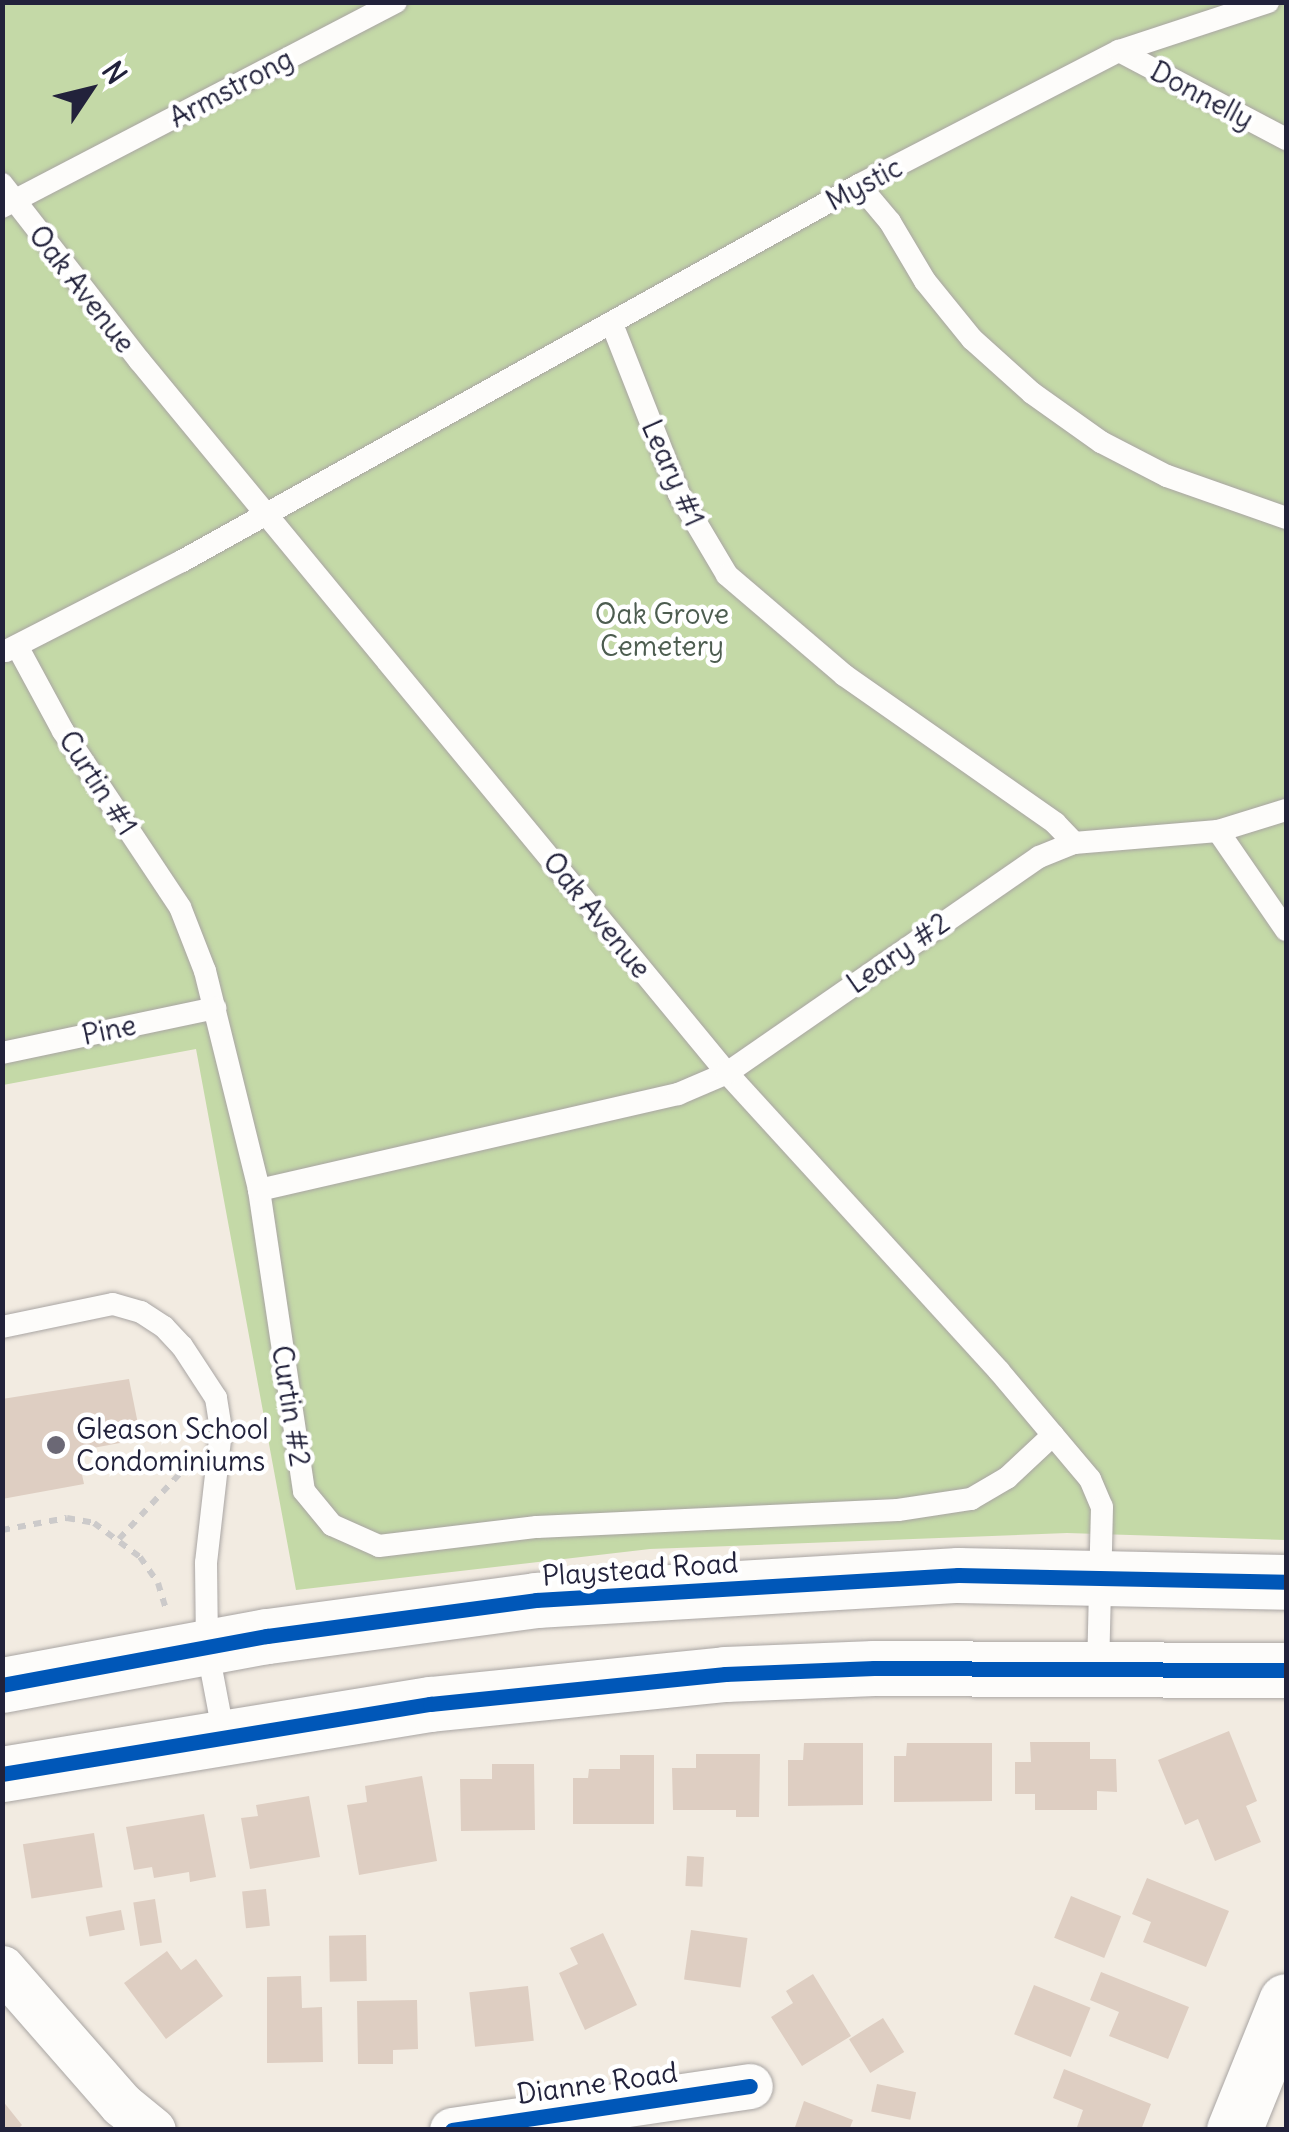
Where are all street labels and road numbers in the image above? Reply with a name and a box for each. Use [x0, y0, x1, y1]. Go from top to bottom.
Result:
street label: Armstrong [164, 42, 298, 134]
street label: Donnelly [1145, 54, 1259, 136]
street label: Mystic [820, 150, 908, 218]
street label: Oak Avenue [22, 219, 142, 359]
street label: Leary #1 [635, 415, 711, 531]
street label: Curtin #1 [52, 724, 144, 842]
street label: Oak Avenue [536, 845, 658, 985]
street label: Leary #2 [840, 906, 956, 1000]
street label: Pine [79, 1008, 139, 1052]
street label: Curtin #2 [265, 1343, 317, 1469]
street label: Playstead Road [541, 1545, 739, 1593]
street label: Dianne Road [514, 2055, 680, 2111]

